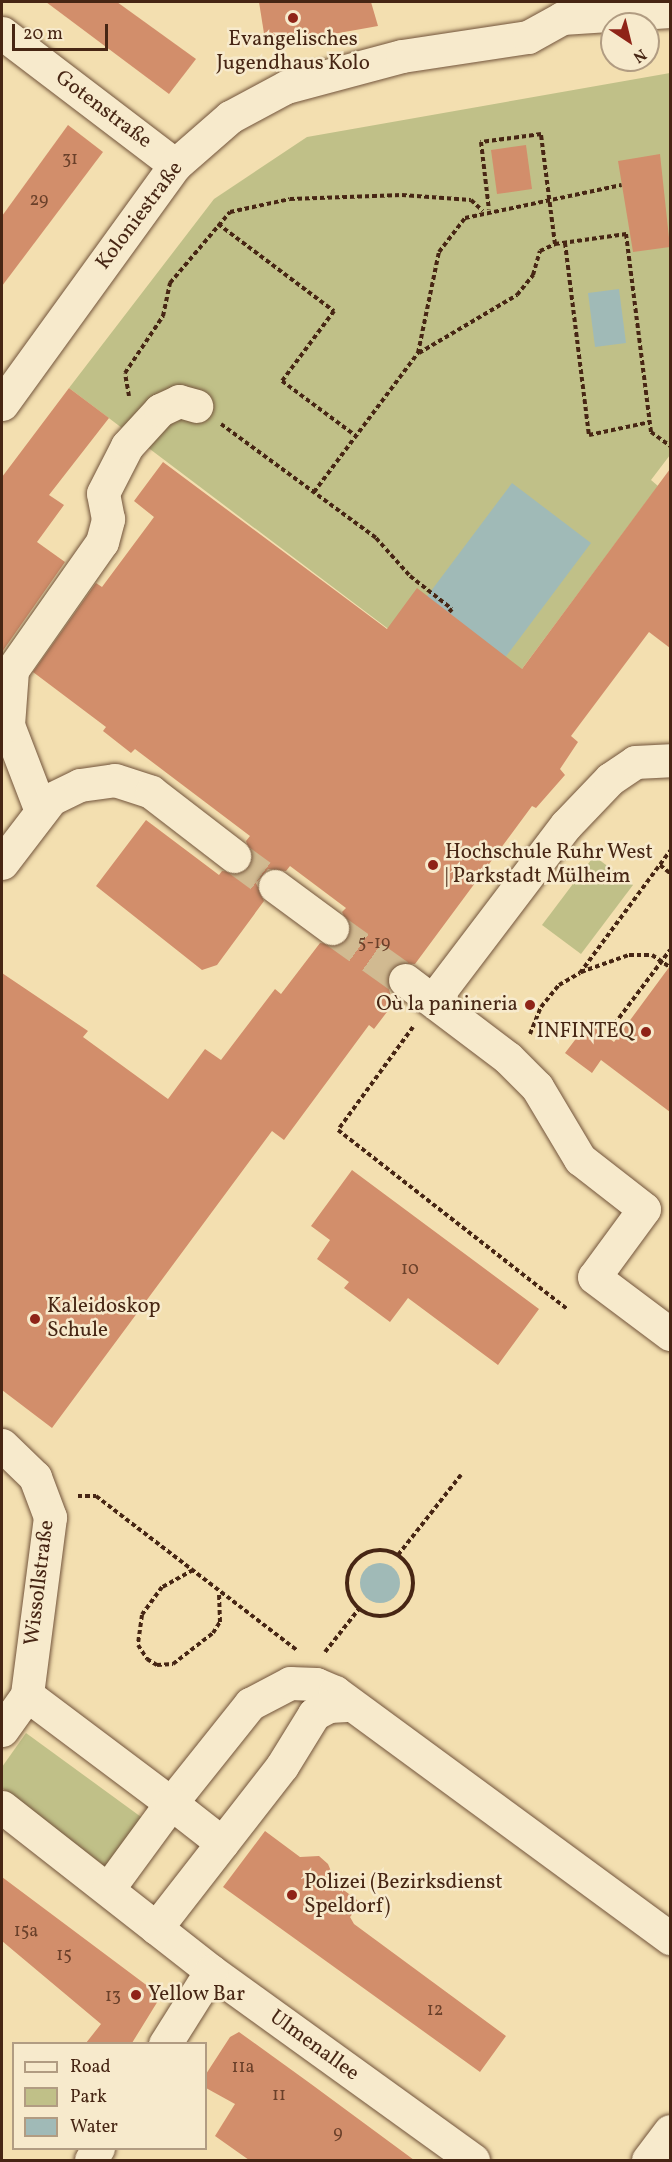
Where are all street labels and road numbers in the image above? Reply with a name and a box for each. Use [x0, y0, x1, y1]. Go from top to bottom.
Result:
street label: Gotenstraße [50, 66, 156, 154]
street label: Koloniestraße [91, 157, 189, 275]
street label: Wissollstraße [20, 1519, 60, 1647]
street label: Ulmenallee [264, 2005, 364, 2087]

